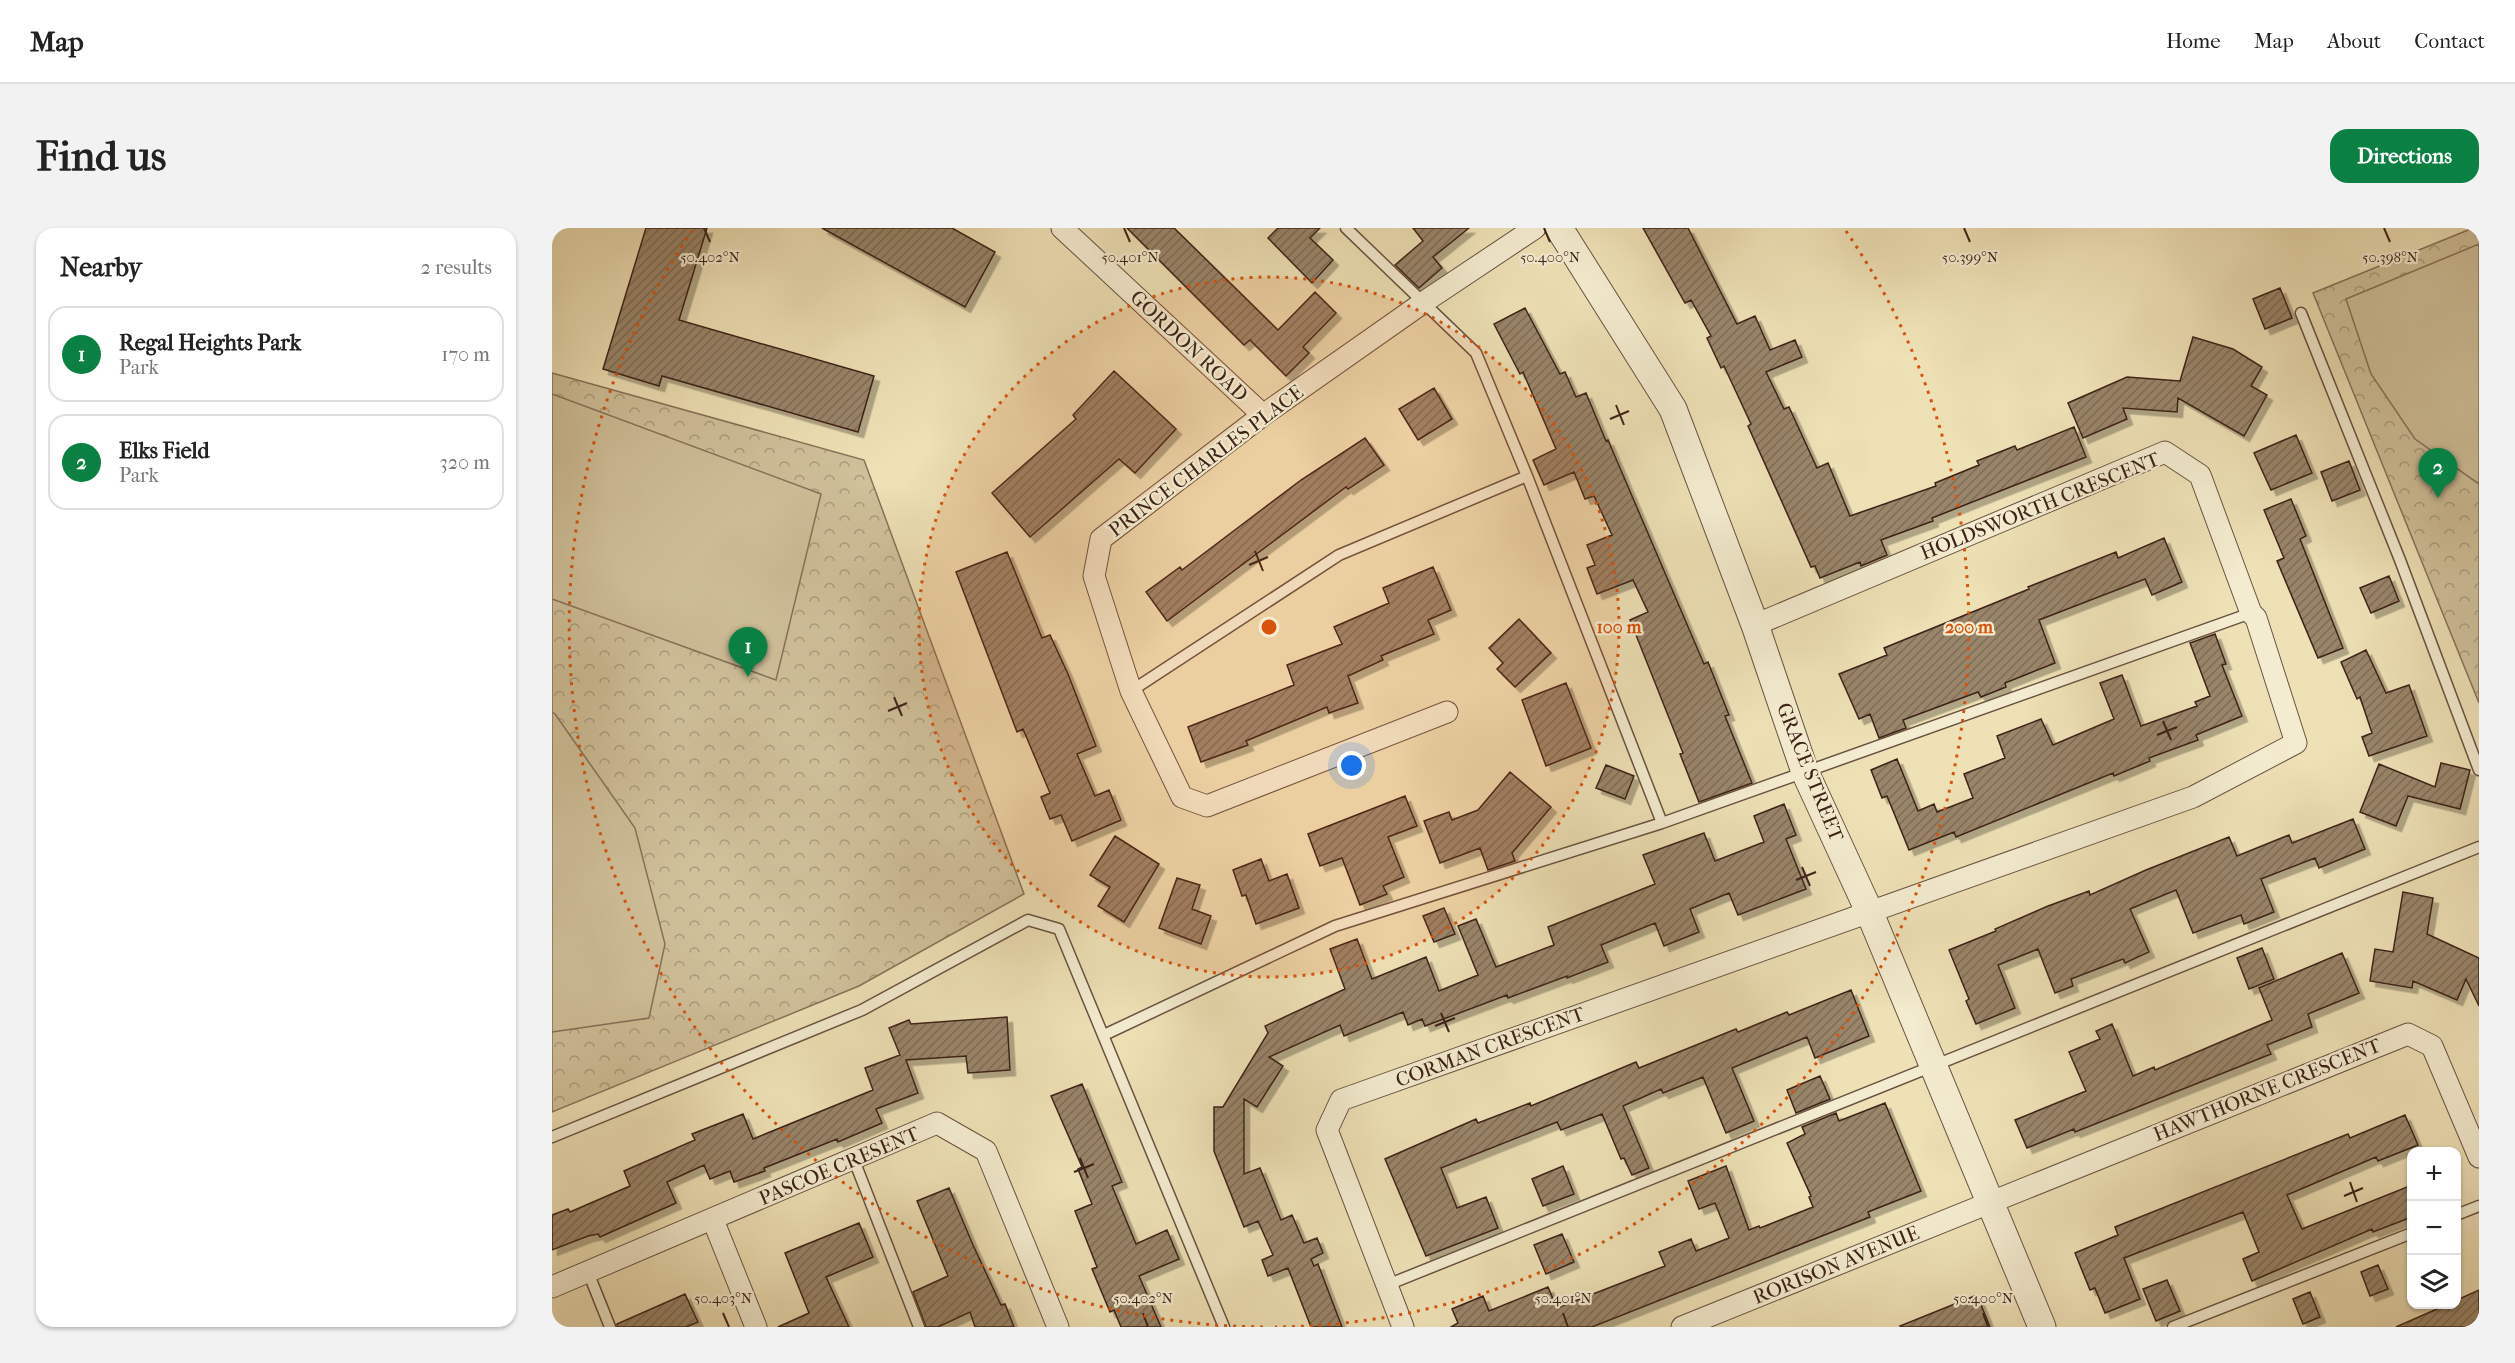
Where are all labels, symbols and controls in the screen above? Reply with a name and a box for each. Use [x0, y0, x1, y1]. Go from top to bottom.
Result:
text: Map [30, 25, 84, 58]
text: Home [2166, 29, 2221, 53]
text: Map [2254, 29, 2294, 53]
text: About [2327, 29, 2381, 53]
text: Contact [2414, 29, 2485, 53]
button: Directions [2330, 129, 2479, 183]
text: Find us [36, 132, 166, 181]
text: 50.402°N [680, 248, 740, 266]
text: 50.401°N [1101, 248, 1159, 266]
text: 50.400°N [1520, 248, 1581, 266]
text: 50.399°N [1942, 248, 1999, 266]
text: 50.398°N [2362, 248, 2419, 266]
text: Nearby [60, 252, 142, 283]
text: 2 results [421, 256, 492, 279]
street label: GORDON ROAD [1125, 286, 1253, 406]
text: Regal Heights Park [119, 330, 301, 356]
text: 1 [78, 343, 85, 366]
text: 170 m [441, 343, 490, 366]
text: Park [119, 356, 159, 379]
street label: PRINCE CHARLES PLACE [1104, 380, 1308, 542]
text: Elks Field [119, 438, 209, 464]
street label: HOLDSWORTH CRESCENT [1917, 447, 2163, 565]
pin: 2 [2418, 448, 2458, 498]
text: 2 [76, 451, 87, 474]
text: 320 m [440, 451, 490, 474]
text: Park [119, 464, 159, 487]
centre of rings [1259, 617, 1279, 637]
text: 100 m [1596, 617, 1643, 638]
text: 200 m [1945, 617, 1994, 638]
pin: 1 [728, 628, 768, 677]
street label: GRACE STREET [1772, 699, 1848, 845]
your location [1337, 751, 1366, 780]
street label: CORMAN CRESCENT [1392, 1002, 1588, 1092]
street label: HAWTHORNE CRESCENT [2150, 1034, 2384, 1146]
street label: PASCOE CRESENT [756, 1122, 923, 1210]
map controls [2407, 1147, 2461, 1309]
button: + [2407, 1147, 2461, 1201]
button: − [2407, 1201, 2461, 1255]
street label: RORISON AVENUE [1750, 1221, 1922, 1309]
button: layers [2407, 1255, 2461, 1309]
text: 50.403°N [694, 1289, 753, 1307]
text: 50.402°N [1113, 1289, 1173, 1307]
text: 50.401°N [1534, 1289, 1592, 1307]
text: 50.400°N [1953, 1289, 2014, 1307]

